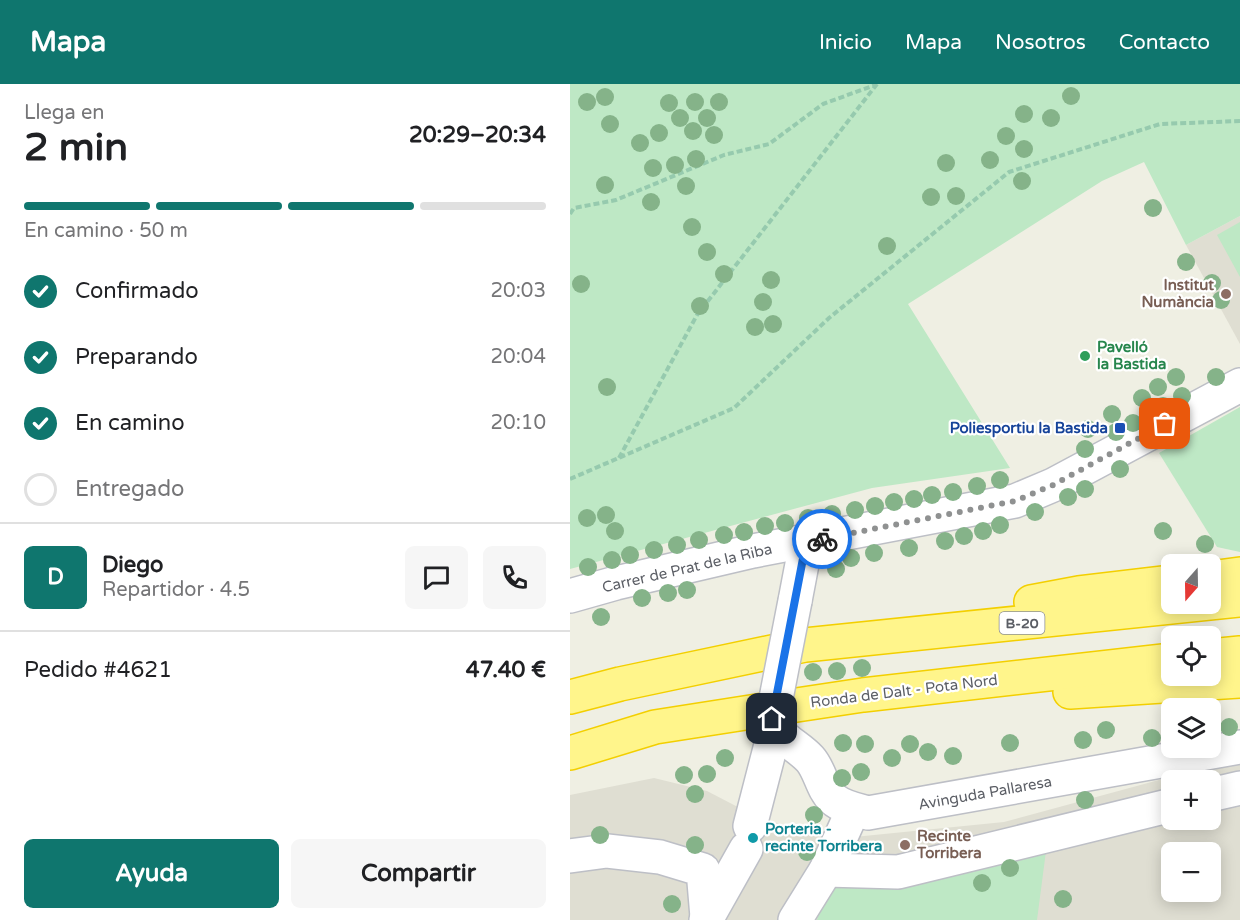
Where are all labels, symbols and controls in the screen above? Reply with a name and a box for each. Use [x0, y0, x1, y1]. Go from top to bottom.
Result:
text: Mapa [30, 25, 106, 59]
text: Inicio [819, 30, 872, 55]
text: Mapa [905, 30, 962, 55]
text: Nosotros [995, 30, 1086, 55]
text: Contacto [1119, 30, 1210, 55]
text: Llega en [24, 101, 104, 125]
text: 20:29–20:34 [409, 122, 546, 148]
text: 2 min [24, 124, 128, 171]
text: En camino · 50 m [24, 219, 188, 243]
icon: check [24, 275, 57, 308]
place label: Institut Numància [1142, 276, 1214, 311]
text: Confirmado [75, 278, 199, 304]
text: 20:03 [491, 279, 546, 303]
marker: Institut Numància [1219, 287, 1233, 301]
place label: Pavelló la Bastida [1097, 338, 1166, 373]
icon: check [24, 341, 57, 374]
text: Preparando [75, 344, 198, 370]
text: 20:04 [491, 345, 546, 369]
marker: Pavelló la Bastida [1078, 349, 1092, 363]
pin [1139, 398, 1190, 449]
icon: check [24, 407, 57, 440]
icon: bag [1148, 407, 1181, 440]
text: En camino [75, 410, 185, 436]
text: 20:10 [491, 411, 546, 435]
place label: Poliesportiu la Bastida [950, 419, 1108, 438]
marker: Poliesportiu la Bastida [1113, 421, 1127, 435]
text: Entregado [75, 476, 184, 502]
courier [792, 509, 852, 569]
icon: bike [806, 523, 839, 556]
street label: Carrer de Prat de la Riba [600, 540, 774, 596]
button: chat [405, 546, 468, 609]
button: phone [483, 546, 546, 609]
text: Diego [102, 552, 164, 578]
north arrow [1161, 554, 1221, 614]
map controls [1161, 554, 1221, 902]
text: D [47, 564, 64, 590]
text: Repartidor · 4.5 [102, 578, 250, 602]
road number: B-20 [1000, 612, 1044, 634]
button: locate [1161, 626, 1221, 686]
text: Pedido #4621 [24, 657, 172, 683]
text: 47.40 € [466, 657, 546, 683]
street label: Ronda de Dalt - Pota Nord [809, 671, 999, 711]
pin [746, 693, 797, 744]
button: layers [1161, 698, 1221, 758]
icon: home [755, 702, 788, 735]
button: + [1161, 770, 1221, 830]
street label: Avinguda Pallaresa [917, 772, 1053, 814]
place label: Porteria - recinte Torribera [765, 820, 882, 855]
place label: Recinte Torribera [916, 827, 982, 862]
marker: Porteria - recinte Torribera [746, 831, 760, 845]
marker: Recinte Torribera [898, 838, 912, 852]
button: Ayuda [24, 839, 279, 908]
button: Compartir [291, 839, 546, 908]
button: − [1161, 842, 1221, 902]

